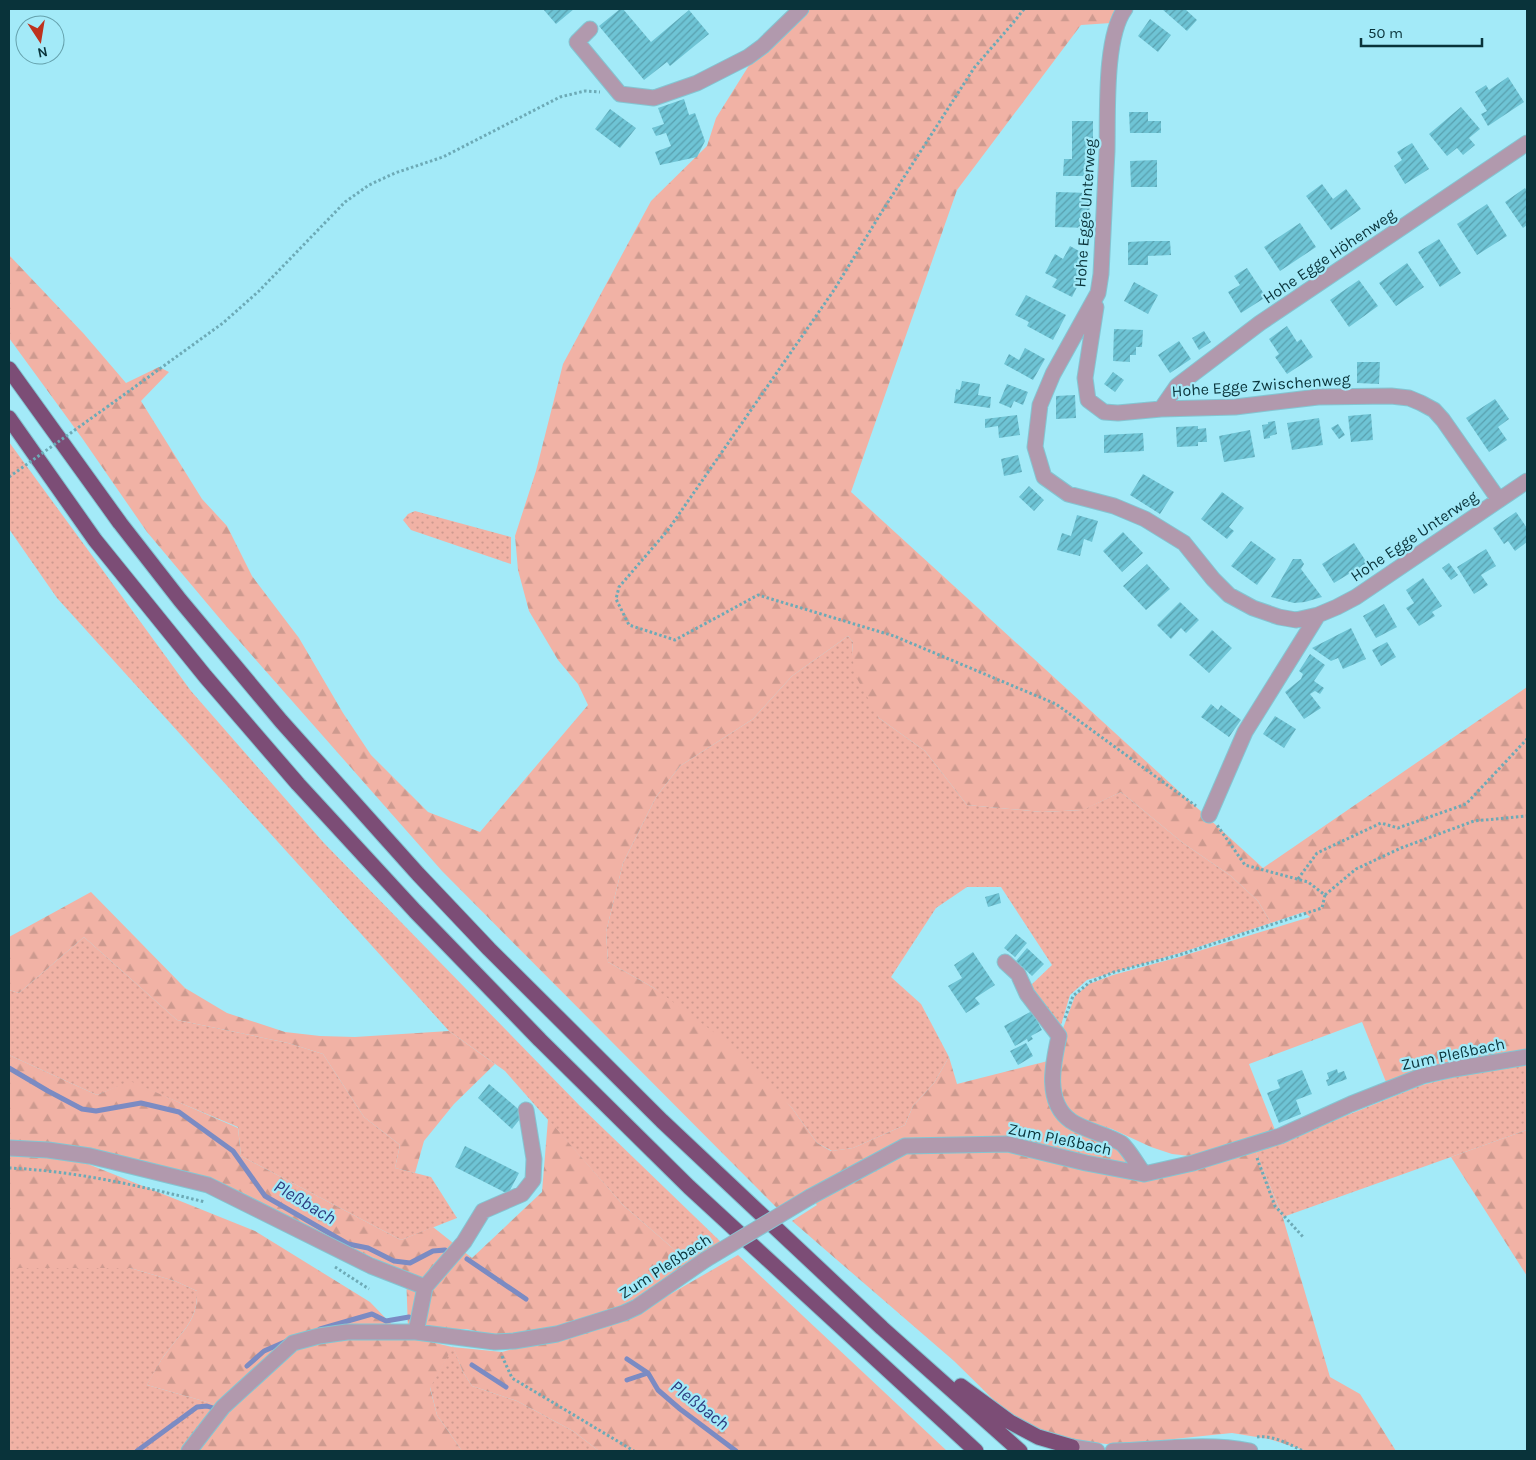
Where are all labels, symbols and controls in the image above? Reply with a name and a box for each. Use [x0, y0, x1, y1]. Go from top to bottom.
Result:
north arrow [15, 15, 65, 65]
scale bar [1361, 15, 1482, 47]
text: 50 m [1368, 24, 1403, 42]
text: N [36, 43, 49, 62]
street label: Hohe Egge Unterweg [1070, 138, 1100, 288]
street label: Hohe Egge Höhenweg [1259, 205, 1399, 307]
street label: Hohe Egge Zwischenweg [1171, 369, 1351, 401]
street label: Hohe Egge Unterweg [1347, 486, 1481, 586]
street label: Zum Pleßbach [1399, 1034, 1507, 1074]
street label: Zum Pleßbach [1006, 1119, 1114, 1159]
water label: Pleßbach [270, 1175, 340, 1229]
street label: Zum Pleßbach [616, 1229, 714, 1303]
water label: Pleßbach [666, 1375, 734, 1435]

